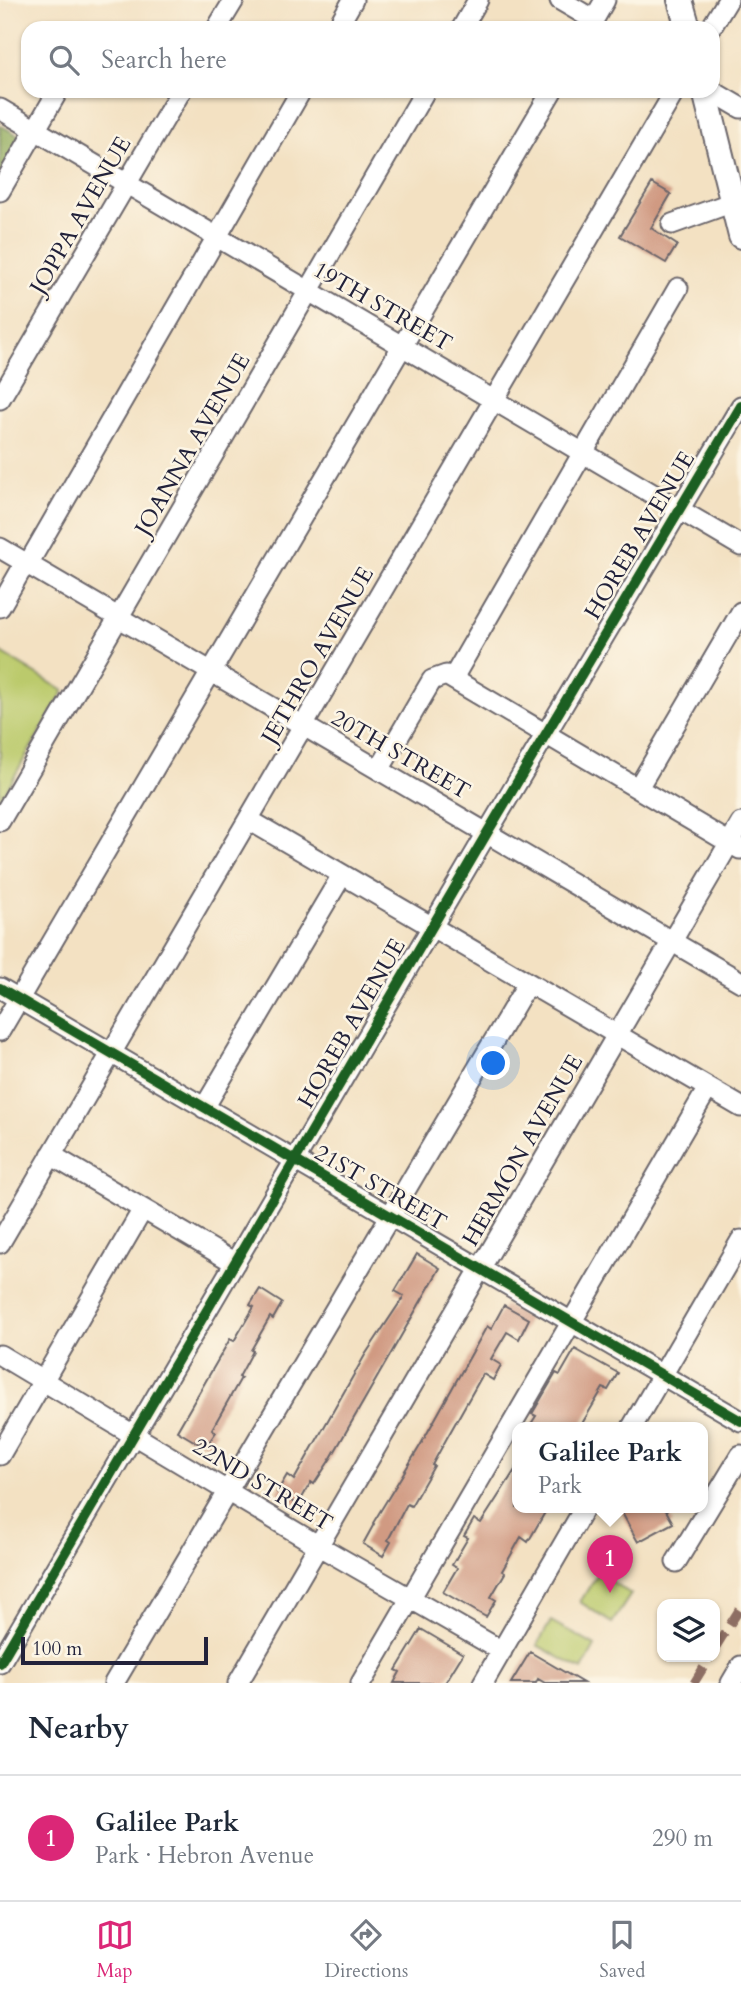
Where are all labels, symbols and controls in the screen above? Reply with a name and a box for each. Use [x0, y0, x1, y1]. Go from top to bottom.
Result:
search box [21, 21, 720, 98]
icon: search [45, 41, 83, 79]
text: Search here [101, 42, 227, 77]
street label: JOPPA AVENUE [21, 131, 138, 302]
street label: 19TH STREET [308, 254, 458, 359]
street label: JOANNA AVENUE [126, 347, 257, 544]
street label: HOREB AVENUE [577, 445, 702, 625]
street label: JETHRO AVENUE [252, 561, 381, 752]
street label: 20TH STREET [326, 702, 476, 807]
street label: HOREB AVENUE [290, 933, 413, 1114]
your location [476, 1046, 510, 1080]
street label: HERMON AVENUE [455, 1049, 590, 1252]
street label: 21ST STREET [309, 1137, 453, 1238]
popup [512, 1422, 708, 1513]
street label: 22ND STREET [187, 1431, 338, 1538]
text: Galilee Park [538, 1435, 682, 1470]
text: Park [538, 1470, 582, 1501]
pin: 1 [587, 1535, 633, 1593]
map controls [657, 1599, 720, 1662]
button: layers [657, 1599, 720, 1662]
scale bar [21, 1634, 208, 1666]
text: 100 m [32, 1636, 82, 1662]
text: Nearby [28, 1708, 129, 1749]
text: Galilee Park [95, 1805, 239, 1840]
text: 1 [45, 1823, 57, 1854]
text: 290 m [652, 1823, 713, 1854]
text: Park · Hebron Avenue [95, 1840, 314, 1871]
tab: Map [96, 1916, 134, 1984]
tab: Directions [325, 1916, 408, 1984]
tab: Saved [599, 1916, 645, 1984]

